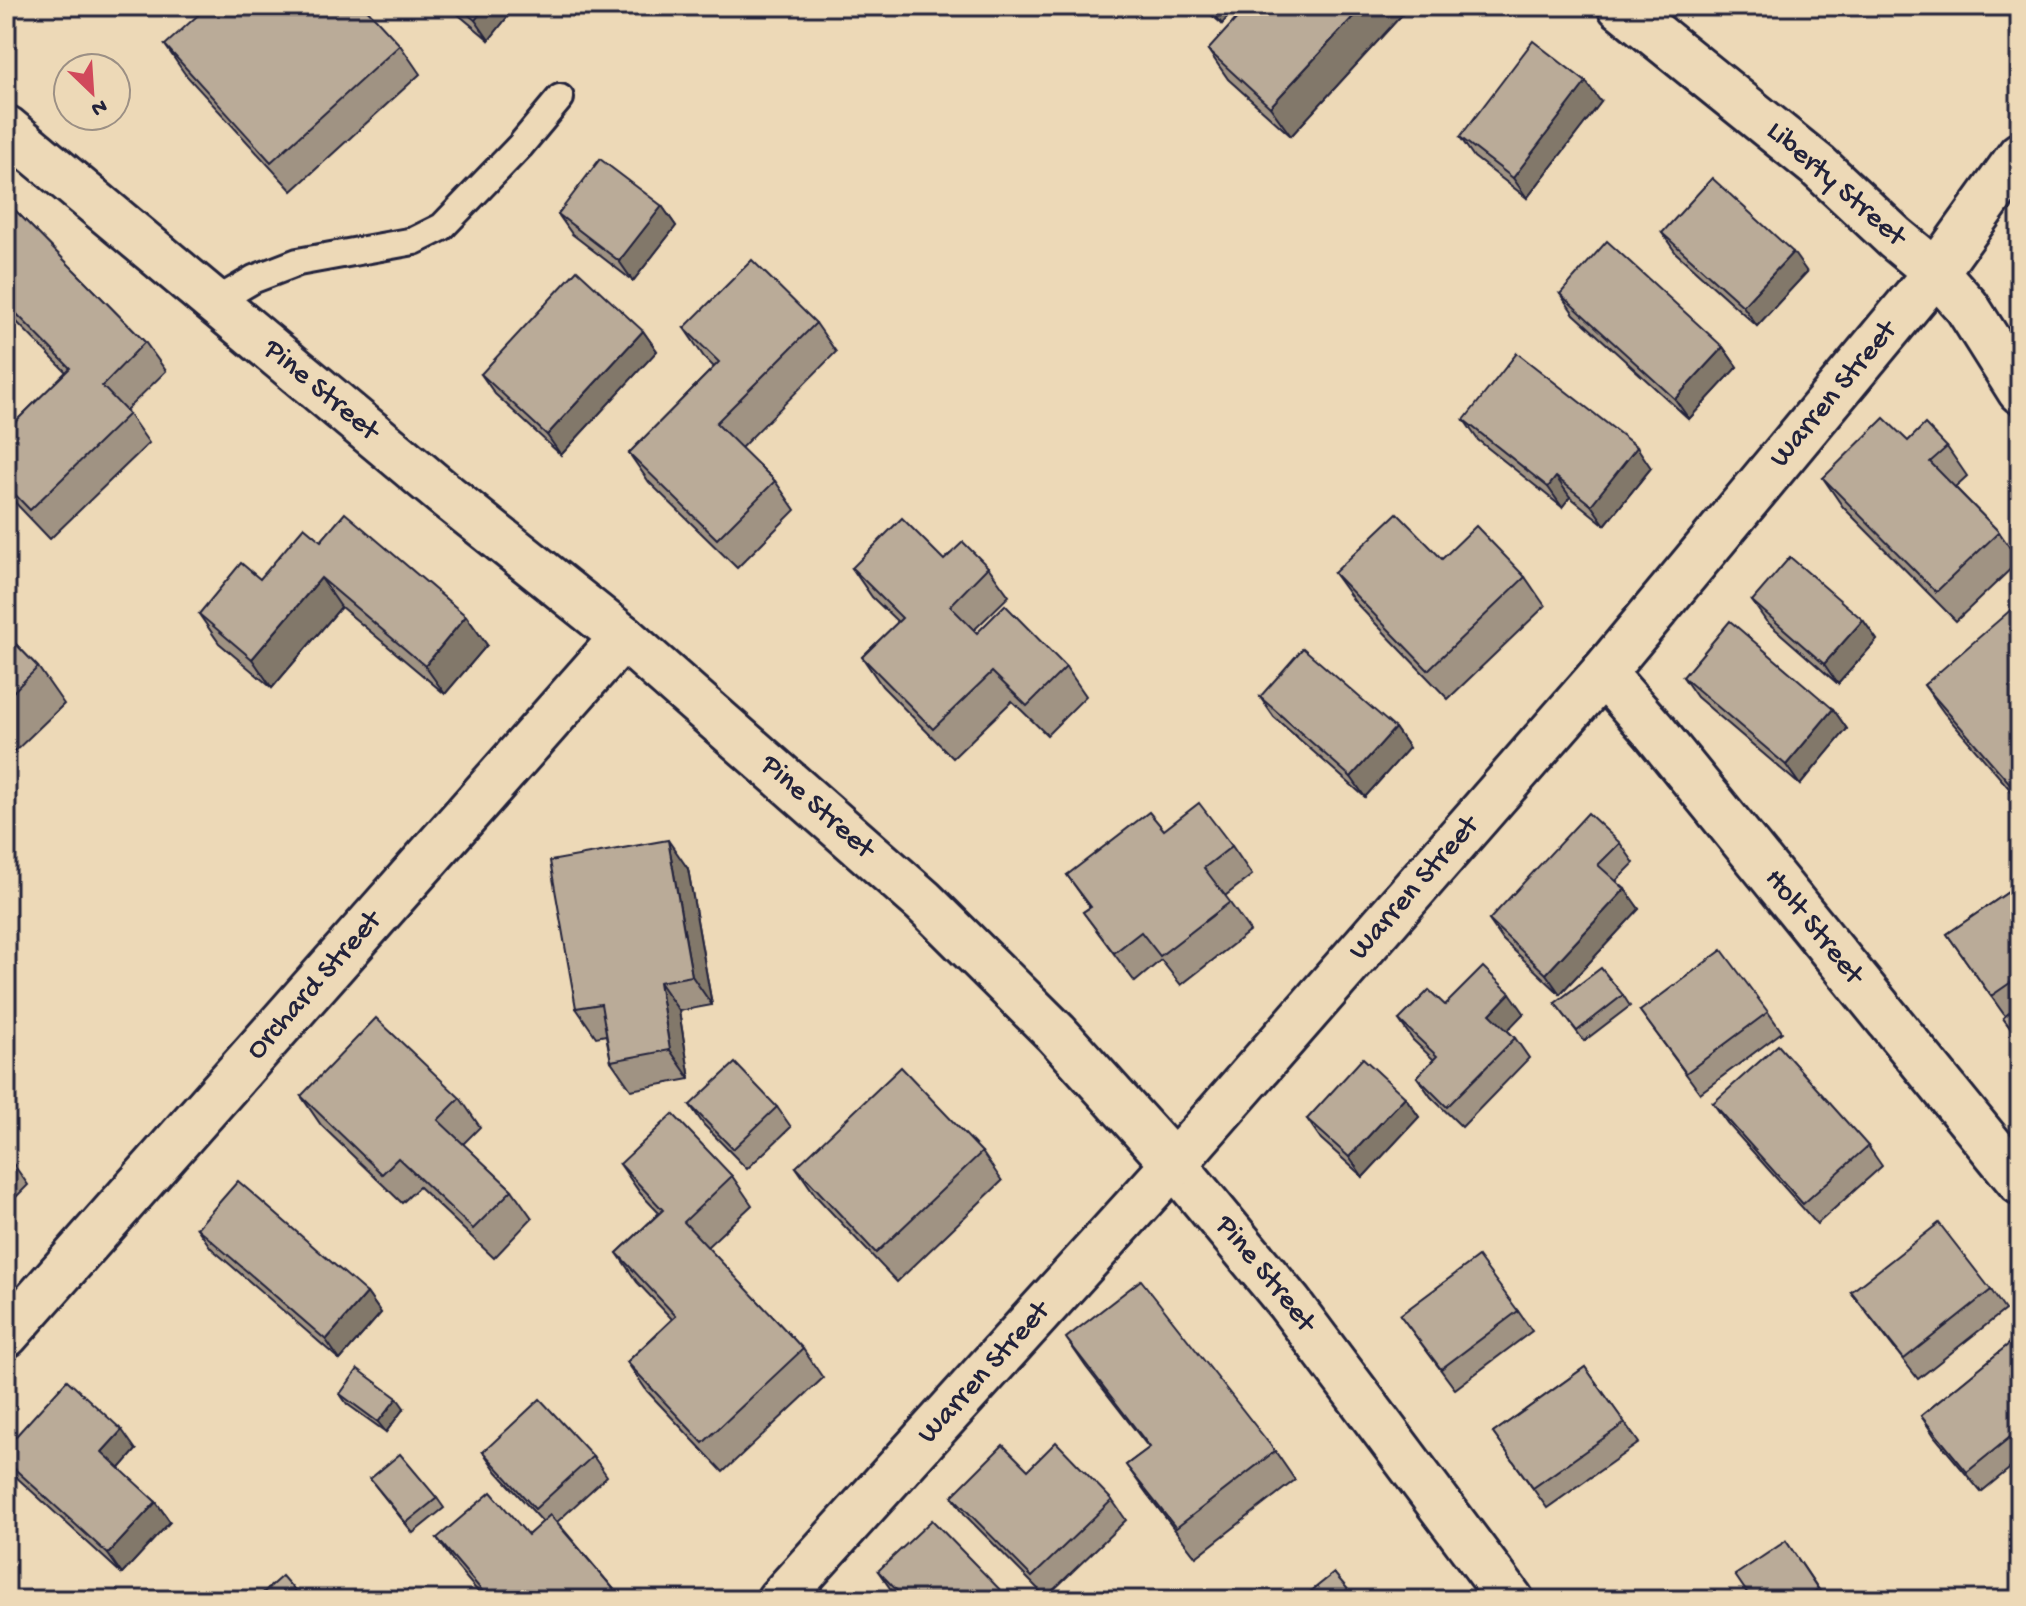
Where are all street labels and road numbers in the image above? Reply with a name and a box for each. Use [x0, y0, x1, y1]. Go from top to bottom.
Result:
street label: Liberty Street [1758, 115, 1914, 257]
street label: Warren Street [1763, 312, 1907, 475]
street label: Pine Street [255, 332, 388, 451]
street label: Pine Street [752, 747, 883, 869]
street label: Warren Street [1342, 807, 1489, 968]
street label: Holt Street [1756, 862, 1872, 994]
street label: Orchard Street [240, 902, 391, 1067]
street label: Pine Street [1206, 1208, 1324, 1342]
street label: Warren Street [911, 1293, 1060, 1452]

